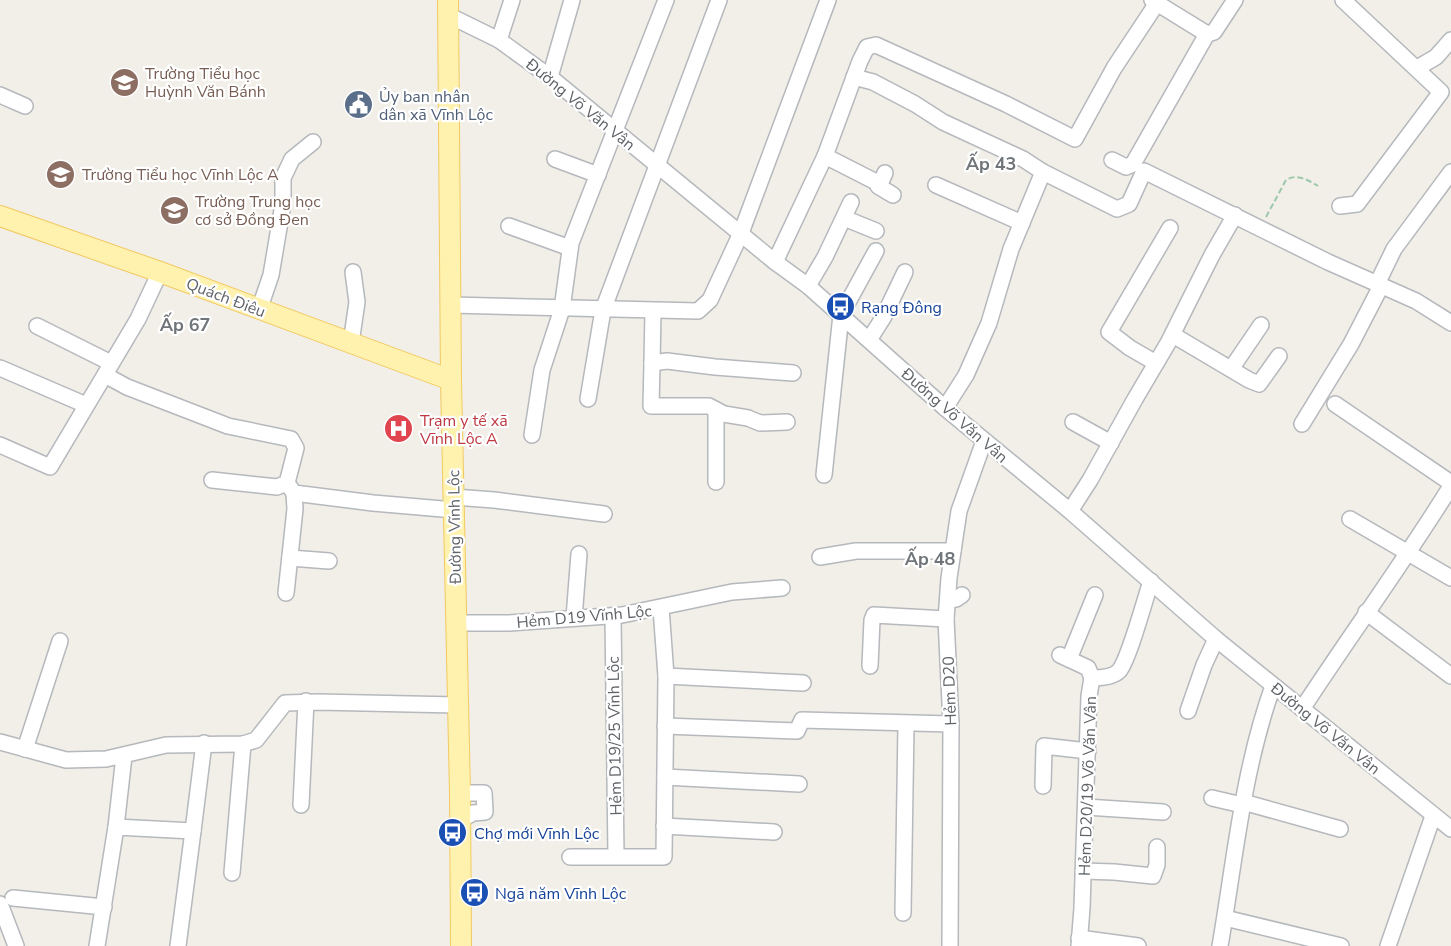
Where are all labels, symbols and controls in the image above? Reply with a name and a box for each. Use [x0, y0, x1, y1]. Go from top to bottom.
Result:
street label: Đường Võ Văn Vân [520, 53, 640, 156]
place label: Trường Tiểu học Huỳnh Văn Bánh [145, 63, 266, 103]
school or university icon: Trường Tiểu học Huỳnh Văn Bánh [108, 66, 140, 98]
place label: Ủy ban nhân dân xã Vĩnh Lộc [379, 86, 493, 126]
public building icon: Ủy ban nhân dân xã Vĩnh Lộc [342, 89, 374, 121]
district label: Ấp 43 [966, 151, 1016, 176]
school or university icon: Trường Tiểu học Vĩnh Lộc A [45, 158, 77, 190]
place label: Trường Tiểu học Vĩnh Lộc A [82, 164, 279, 186]
place label: Trường Trung học cơ sở Đồng Đen [195, 191, 321, 231]
school or university icon: Trường Trung học cơ sở Đồng Đen [158, 194, 190, 226]
street label: Quách Điêu [183, 273, 269, 323]
bus stop icon: Rạng Đông [824, 291, 856, 323]
place label: Rạng Đông [861, 297, 942, 319]
district label: Ấp 67 [160, 312, 210, 337]
street label: Đường Võ Văn Vân [895, 363, 1012, 468]
place label: Trạm y tế xã Vĩnh Lộc A [419, 410, 508, 450]
hospital icon: Trạm y tế xã Vĩnh Lộc A [383, 413, 415, 445]
street label: Đường Vĩnh Lộc [443, 469, 467, 585]
district label: Ấp 48 [905, 546, 956, 571]
street label: Hẻm D19 Vĩnh Lộc [516, 600, 653, 634]
street label: Hẻm D19/25 Vĩnh Lộc [603, 656, 627, 816]
street label: Hẻm D20 [938, 656, 962, 726]
street label: Đường Võ Văn Vân [1265, 677, 1385, 780]
street label: Hẻm D20/19 Võ Văn Vân [1074, 696, 1102, 876]
bus stop icon: Chợ mới Vĩnh Lộc [437, 817, 469, 849]
place label: Chợ mới Vĩnh Lộc [474, 823, 600, 845]
bus stop icon: Ngã năm Vĩnh Lộc [458, 877, 490, 909]
place label: Ngã năm Vĩnh Lộc [495, 883, 627, 905]

